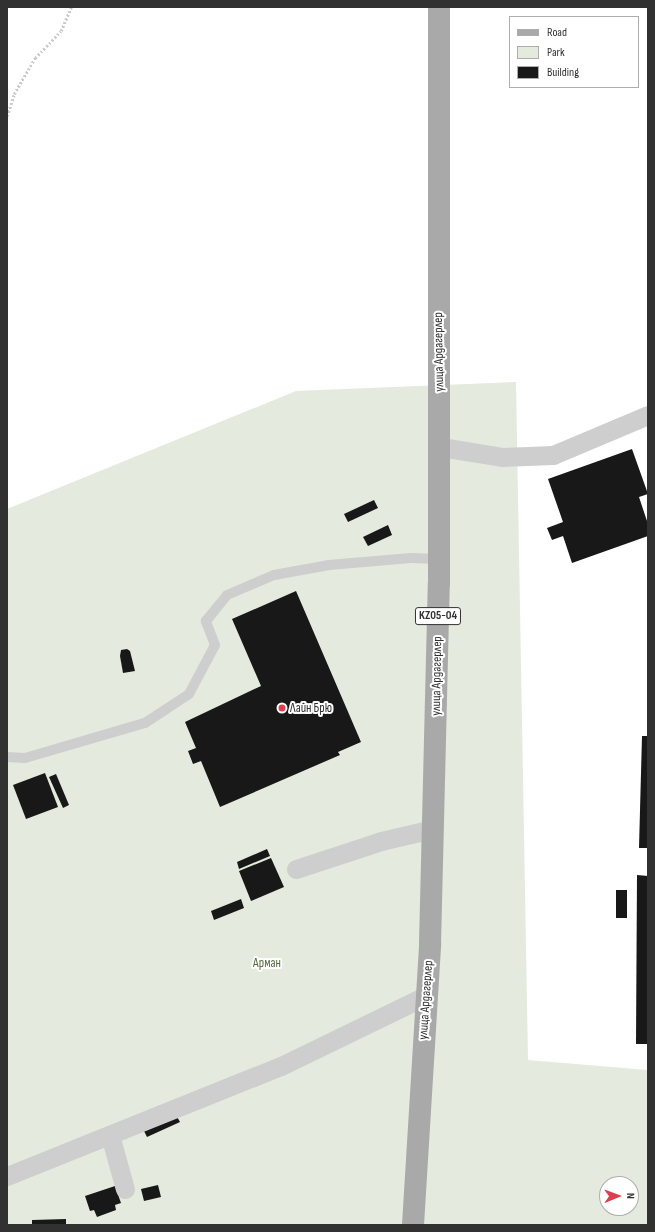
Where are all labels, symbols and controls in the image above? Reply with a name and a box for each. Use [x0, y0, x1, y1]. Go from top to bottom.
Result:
legend [509, 16, 639, 88]
text: Road [547, 25, 567, 40]
text: Park [547, 45, 565, 60]
text: Building [547, 65, 579, 80]
street label: улица Ардагерлер [431, 312, 447, 392]
road number: KZ05-04 [414, 606, 462, 626]
street label: улица Ардагерлер [429, 636, 445, 716]
place label: Лайн Брю [290, 700, 332, 716]
marker: Лайн Брю [277, 703, 287, 713]
park label: Арман [253, 955, 281, 971]
street label: улица Ардагерлер [415, 960, 437, 1040]
north arrow [599, 1176, 639, 1216]
text: N [624, 1193, 637, 1199]

